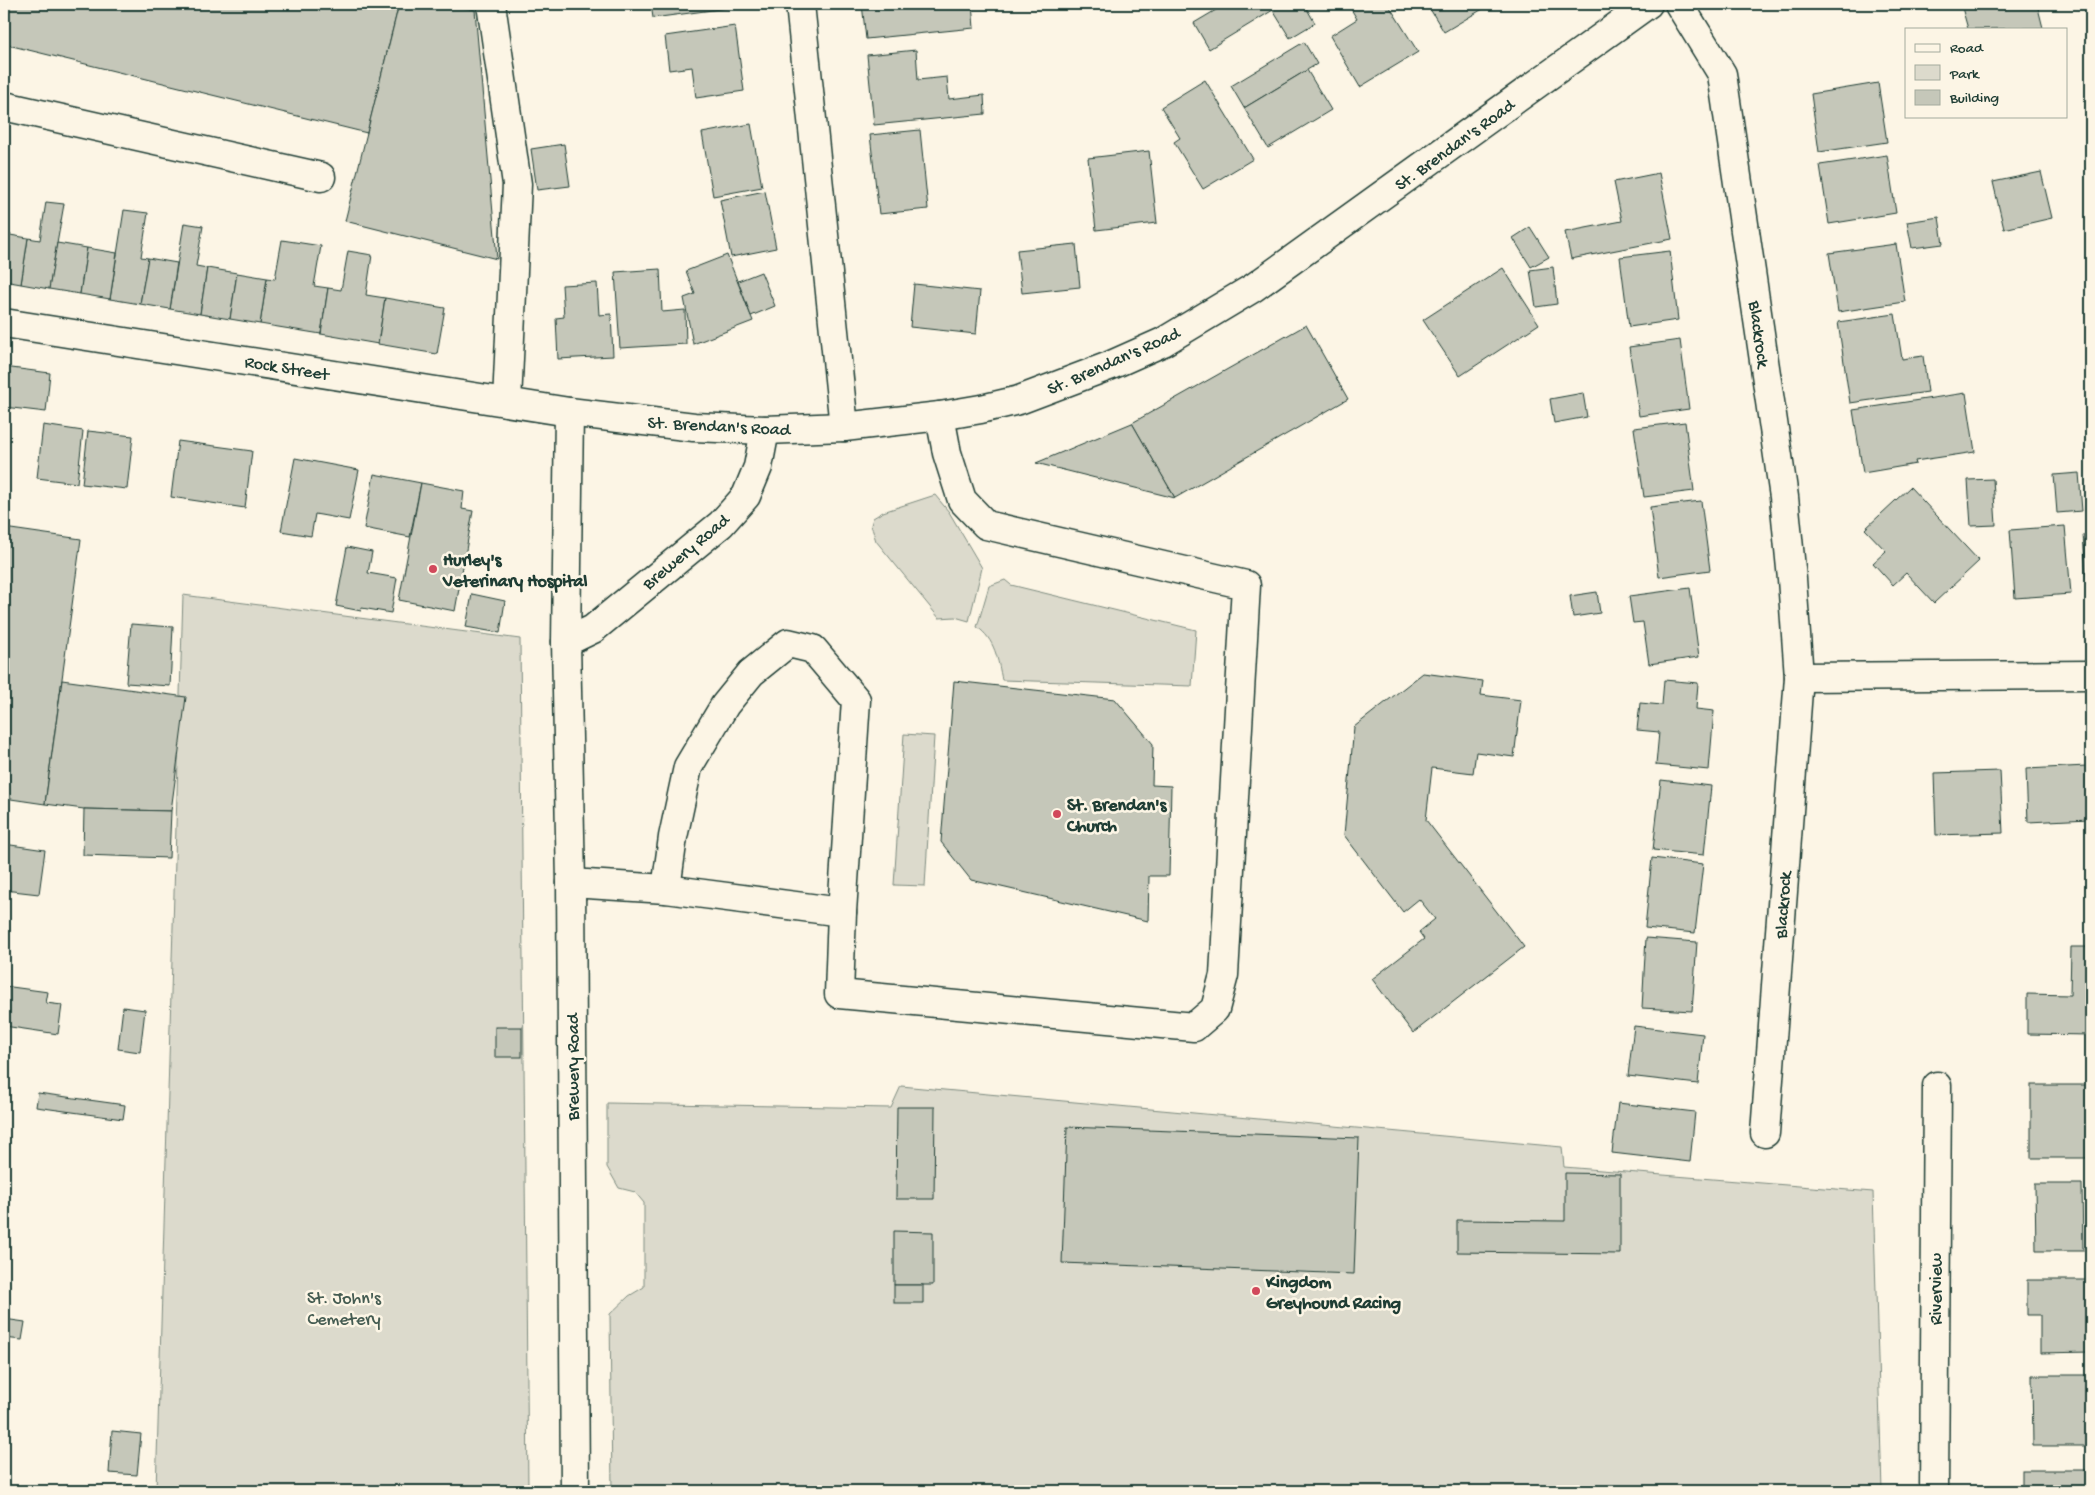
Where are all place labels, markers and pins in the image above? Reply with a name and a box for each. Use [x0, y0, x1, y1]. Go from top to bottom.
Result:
place label: Hurley's Veterinary Hospital [442, 551, 588, 593]
marker: Hurley's Veterinary Hospital [427, 563, 439, 575]
place label: St. Brendan's Church [1066, 796, 1168, 838]
marker: St. Brendan's Church [1051, 808, 1063, 820]
place label: Kingdom Greyhound Racing [1265, 1273, 1401, 1315]
marker: Kingdom Greyhound Racing [1250, 1285, 1262, 1297]

